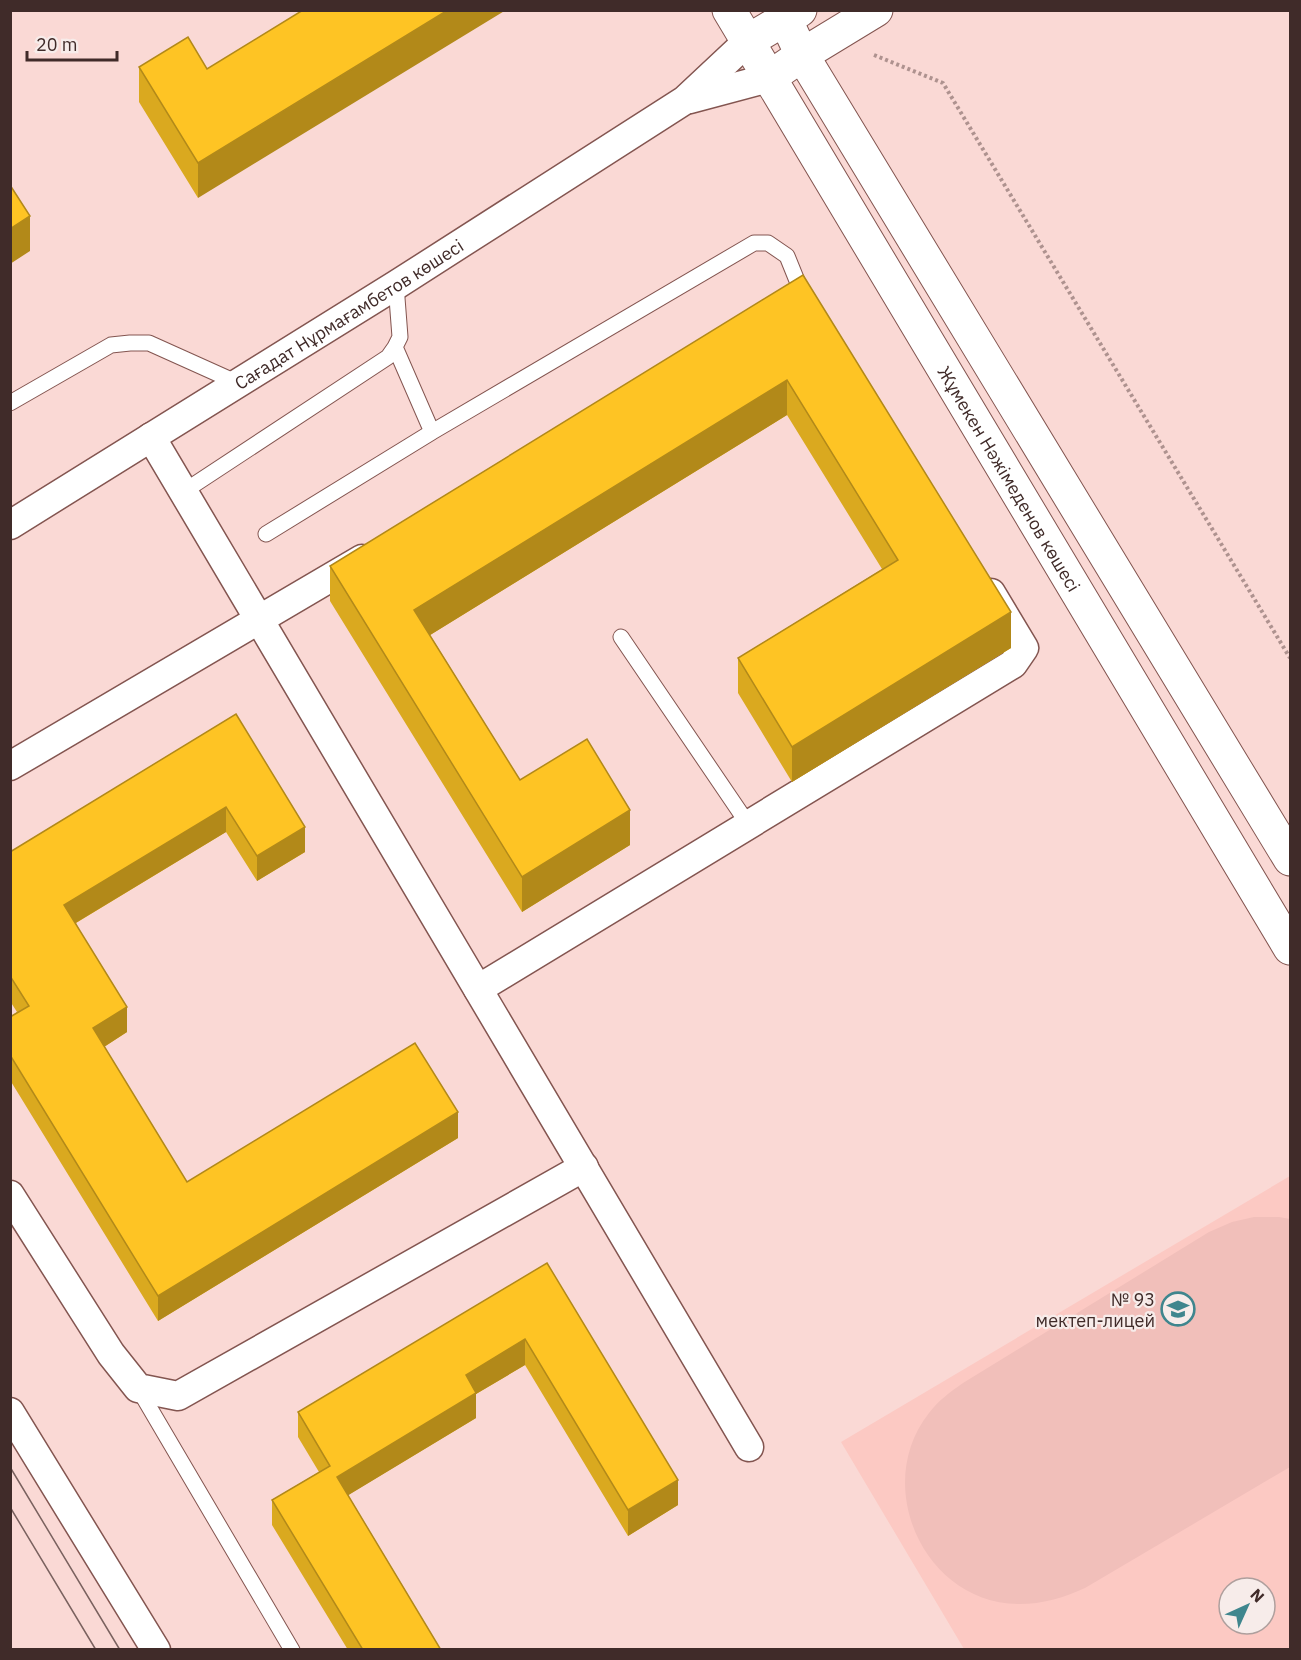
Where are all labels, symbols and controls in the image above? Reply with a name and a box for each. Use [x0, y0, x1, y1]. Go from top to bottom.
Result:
scale bar [27, 24, 117, 62]
text: 20 m [36, 33, 78, 56]
street label: Сағадат Нұрмағамбетов көшесі [230, 234, 467, 394]
street label: Жұмекен Нәжімеденов көшесі [933, 362, 1086, 596]
place label: № 93 мектеп-лицей [1036, 1288, 1155, 1332]
school or university icon: № 93 мектеп-лицей [1160, 1291, 1196, 1327]
north arrow [1217, 1576, 1277, 1636]
text: N [1246, 1584, 1269, 1607]

